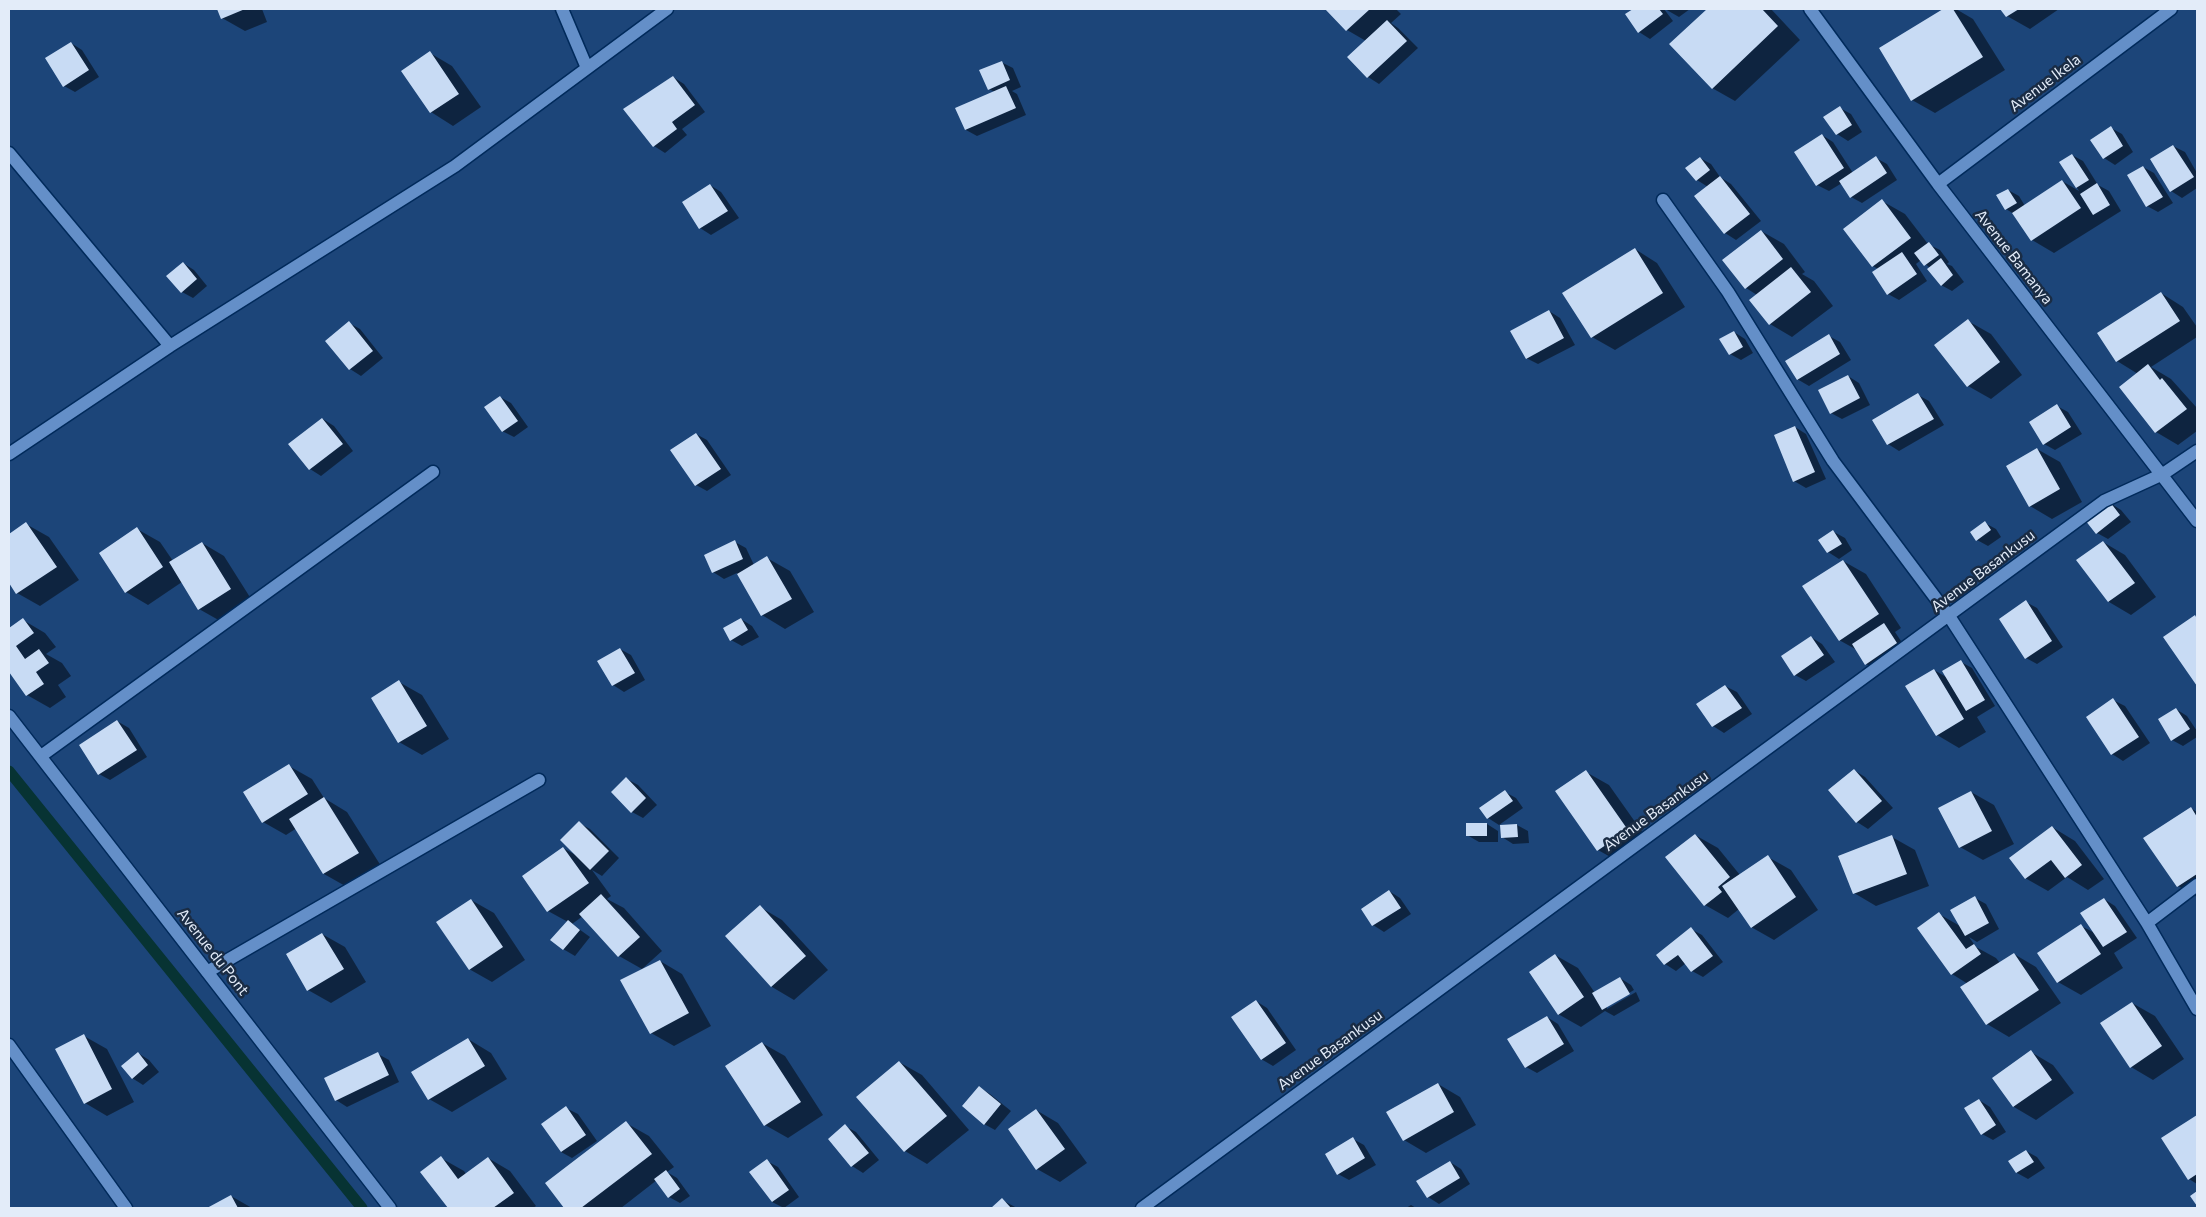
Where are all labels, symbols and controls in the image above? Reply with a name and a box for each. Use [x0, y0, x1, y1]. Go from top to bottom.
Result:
street label: Avenue Ikela [2006, 50, 2084, 116]
street label: Avenue Bamanya [1971, 206, 2057, 308]
street label: Avenue Basankusu [1928, 526, 2038, 616]
street label: Avenue Basankusu [1600, 767, 1712, 855]
street label: Avenue du Pont [173, 905, 253, 999]
street label: Avenue Basankusu [1274, 1006, 1386, 1094]

